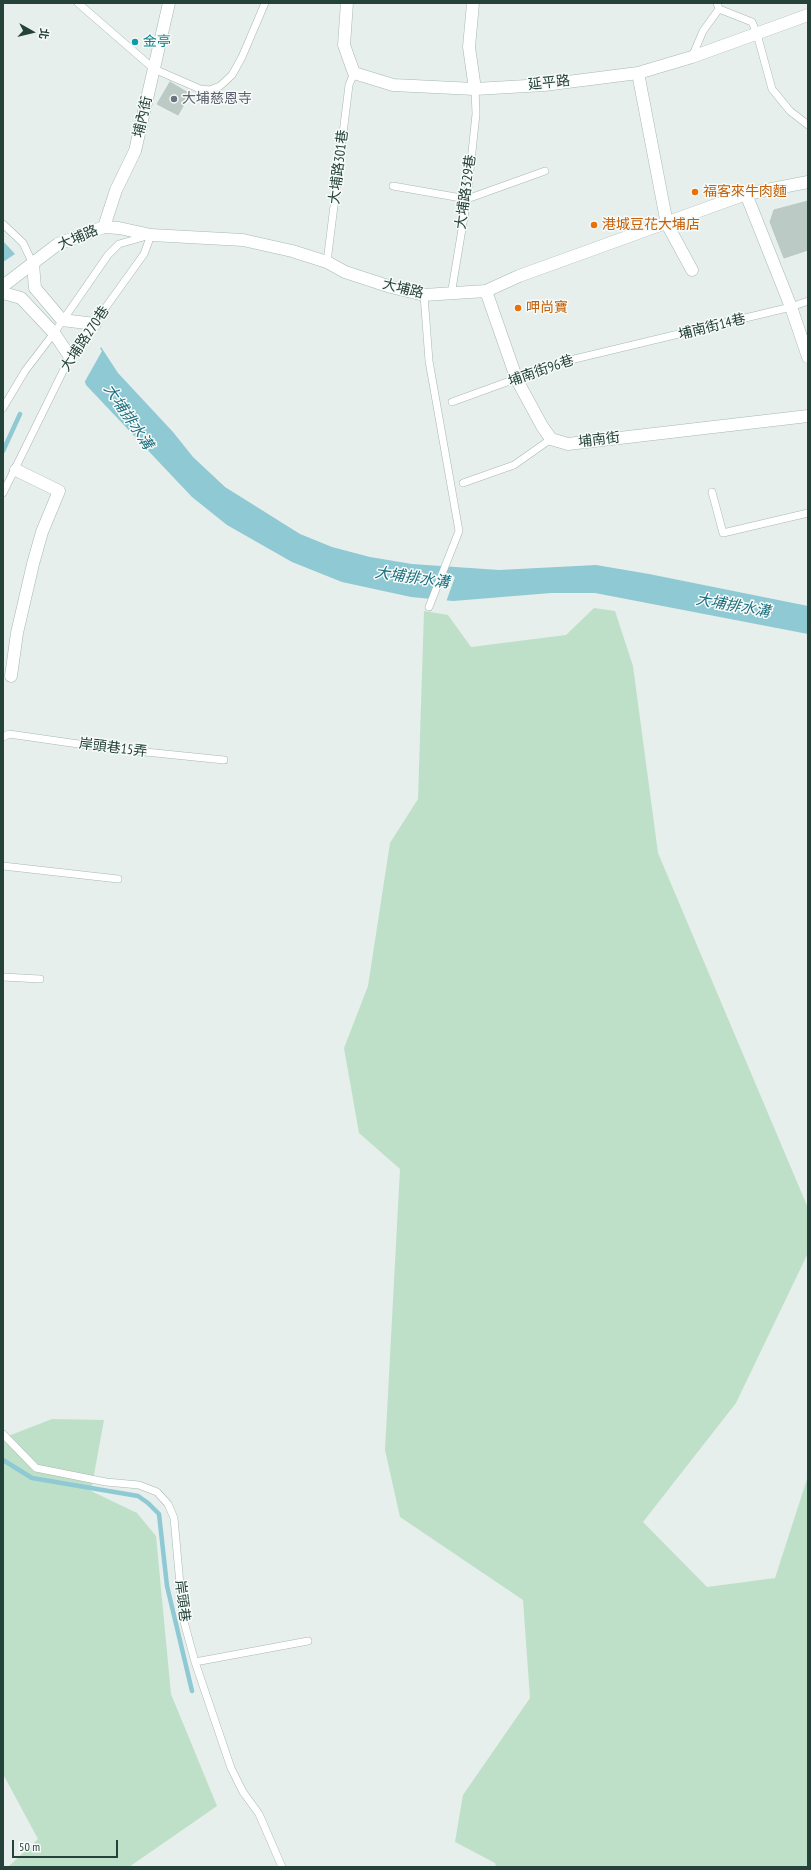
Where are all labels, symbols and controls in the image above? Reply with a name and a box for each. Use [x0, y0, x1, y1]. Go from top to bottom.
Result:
north arrow [12, 12, 52, 52]
text: 北 [36, 27, 52, 40]
place label: 金亭 [143, 34, 171, 50]
marker: 金亭 [130, 37, 140, 47]
street label: 延平路 [527, 72, 571, 94]
place label: 大埔慈恩寺 [182, 91, 252, 107]
marker: 大埔慈恩寺 [169, 94, 179, 104]
street label: 埔內街 [130, 95, 156, 139]
street label: 大埔路301巷 [326, 129, 352, 205]
street label: 大埔路329巷 [452, 154, 480, 230]
place label: 福客來牛肉麵 [703, 184, 787, 200]
marker: 福客來牛肉麵 [690, 187, 700, 197]
place label: 港城豆花大埔店 [602, 217, 700, 233]
marker: 港城豆花大埔店 [589, 220, 599, 230]
street label: 大埔路 [55, 222, 101, 254]
street label: 大埔路 [381, 276, 425, 302]
place label: 呷尚寶 [526, 300, 568, 316]
street label: 大埔路270巷 [57, 303, 113, 375]
marker: 呷尚寶 [513, 303, 523, 313]
street label: 埔南街14巷 [677, 311, 747, 343]
street label: 埔南街96巷 [506, 352, 576, 390]
water label: 大埔排水溝 [100, 381, 156, 453]
street label: 埔南街 [577, 429, 621, 451]
water label: 大埔排水溝 [374, 564, 450, 592]
water label: 大埔排水溝 [695, 591, 771, 621]
street label: 岸頭巷15弄 [78, 735, 148, 761]
street label: 岸頭巷 [171, 1579, 193, 1623]
scale bar [14, 1832, 120, 1858]
text: 50 m [19, 1839, 40, 1854]

